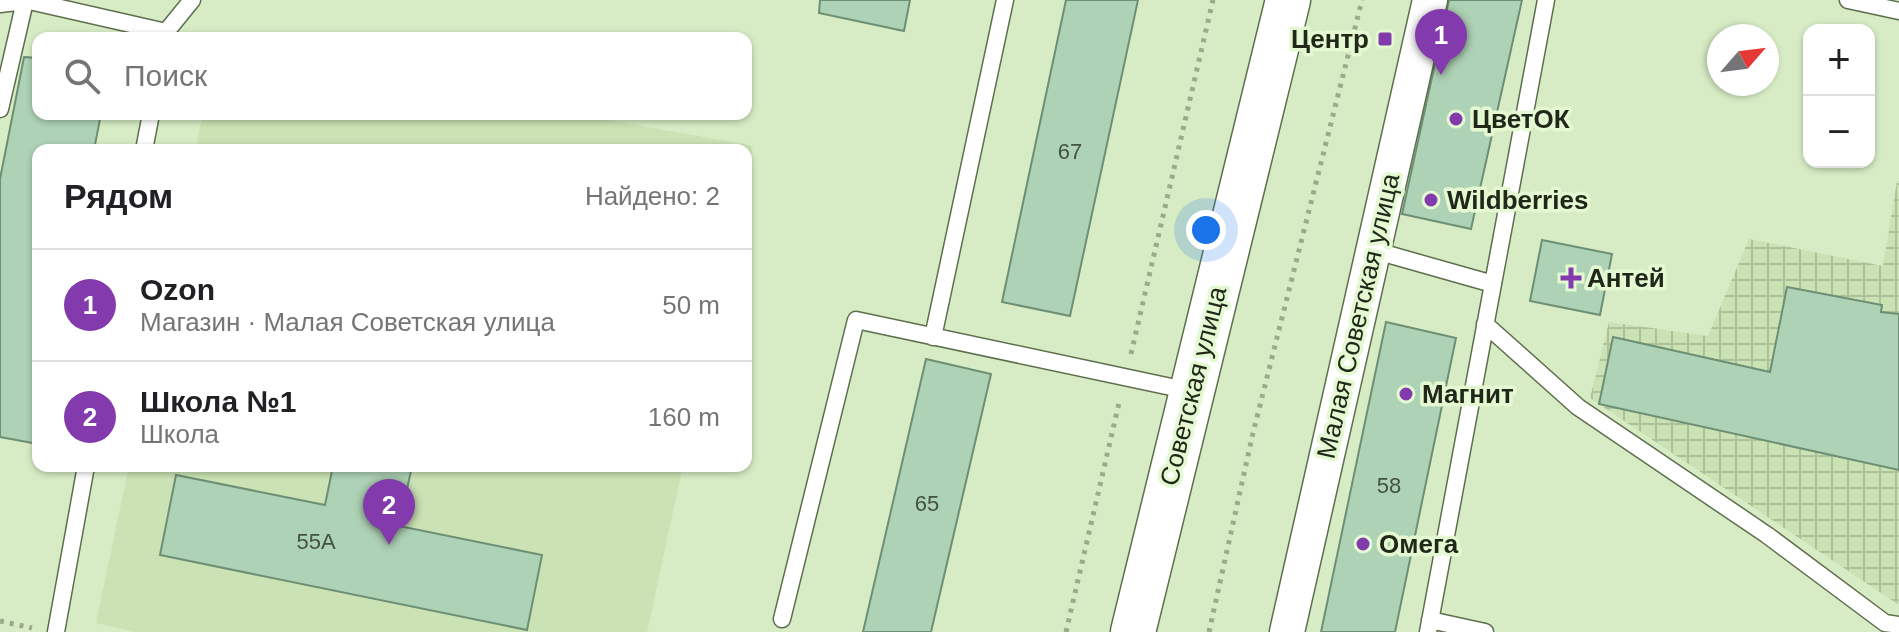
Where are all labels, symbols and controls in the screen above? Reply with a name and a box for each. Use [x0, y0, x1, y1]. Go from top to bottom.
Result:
pin: 1 [1415, 9, 1467, 75]
place label: Центр [1291, 24, 1369, 54]
north arrow [1707, 24, 1779, 96]
map controls [1803, 24, 1875, 168]
button: + [1803, 24, 1875, 96]
marker: Центр [1376, 30, 1394, 48]
search box [32, 32, 752, 120]
icon: search [60, 54, 104, 98]
text: Поиск [124, 59, 207, 92]
button: − [1803, 96, 1875, 168]
place label: ЦветОК [1472, 104, 1570, 134]
marker: ЦветОК [1447, 110, 1465, 128]
house number: 67 [1058, 139, 1082, 164]
street label: Малая Советская улица [1311, 170, 1406, 461]
text: Рядом [64, 177, 173, 215]
text: Найдено: 2 [585, 181, 720, 211]
place label: Wildberries [1447, 185, 1588, 215]
marker: Wildberries [1422, 191, 1440, 209]
your location [1186, 210, 1226, 250]
place label: Антей [1587, 263, 1665, 293]
marker: Антей [1562, 269, 1580, 287]
text: Ozon [140, 273, 215, 306]
street label: Советская улица [1154, 283, 1232, 489]
text: 1 [83, 290, 97, 320]
text: 50 m [662, 290, 720, 320]
text: Магазин · Малая Советская улица [140, 307, 555, 337]
place label: Магнит [1422, 379, 1514, 409]
text: Школа №1 [140, 385, 297, 418]
marker: Магнит [1397, 385, 1415, 403]
text: 2 [83, 402, 97, 432]
text: 160 m [648, 402, 720, 432]
text: Школа [140, 419, 219, 449]
house number: 58 [1377, 473, 1401, 498]
pin: 2 [363, 479, 415, 545]
house number: 65 [915, 491, 939, 516]
house number: 55А [296, 529, 336, 554]
place label: Омега [1379, 529, 1459, 559]
marker: Омега [1354, 535, 1372, 553]

